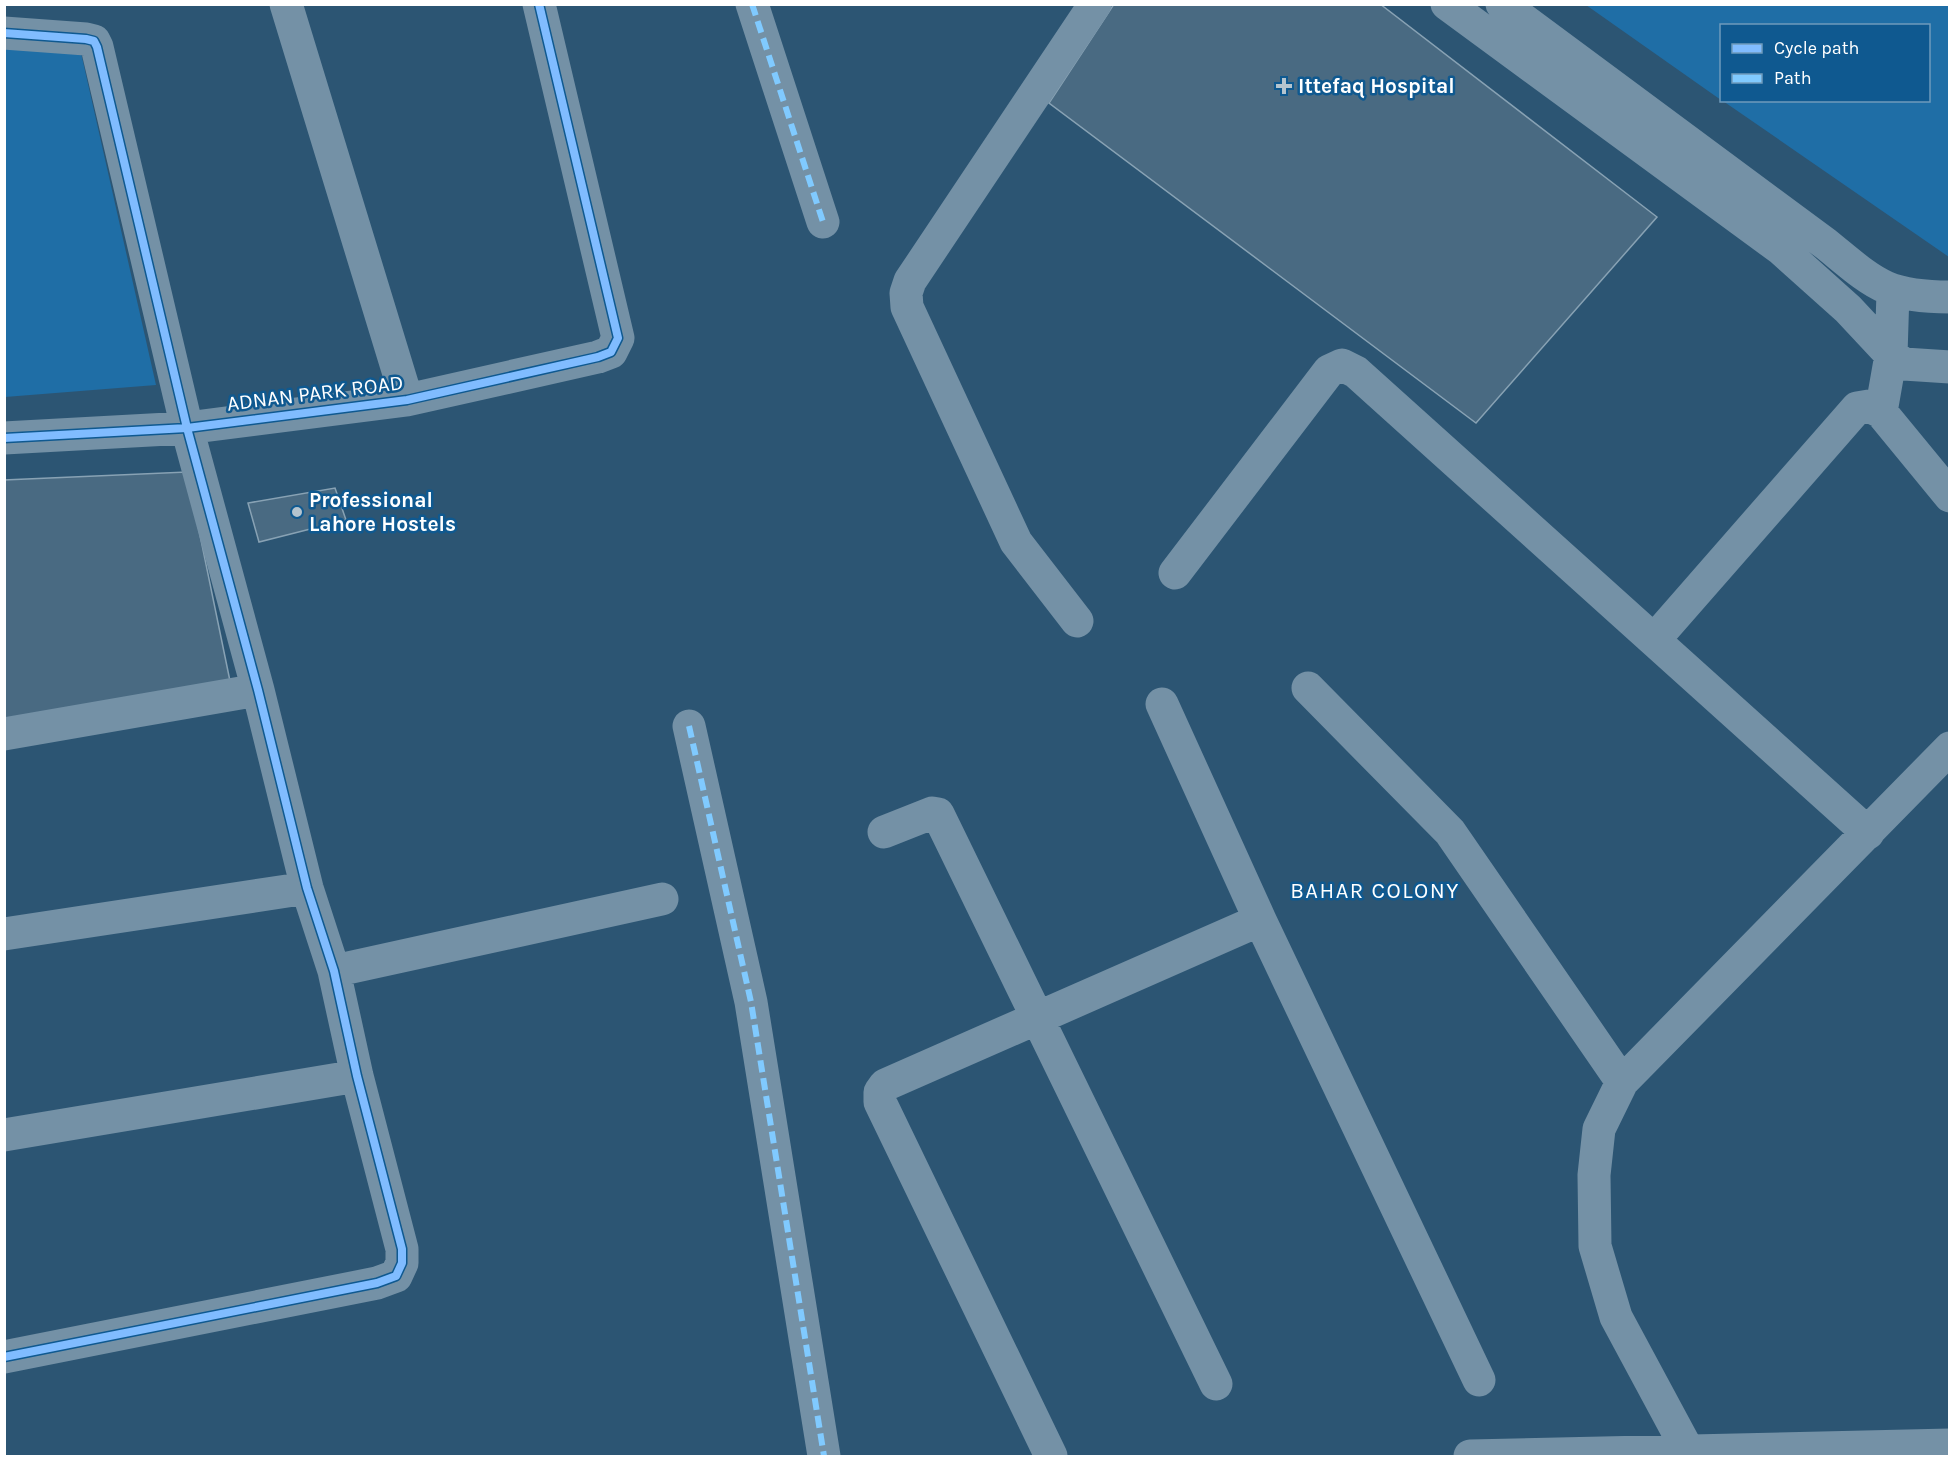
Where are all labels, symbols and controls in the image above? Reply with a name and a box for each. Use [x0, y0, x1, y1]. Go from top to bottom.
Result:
legend [1720, 24, 1930, 102]
text: Cycle path [1774, 37, 1859, 59]
text: Path [1774, 67, 1812, 89]
place label: Ittefaq Hospital [1298, 74, 1455, 99]
marker: Ittefaq Hospital [1275, 77, 1293, 95]
street label: ADNAN PARK ROAD [225, 370, 405, 416]
place label: Professional Lahore Hostels [309, 488, 456, 536]
marker: Professional Lahore Hostels [290, 505, 304, 519]
district label: BAHAR COLONY [1290, 878, 1460, 904]

